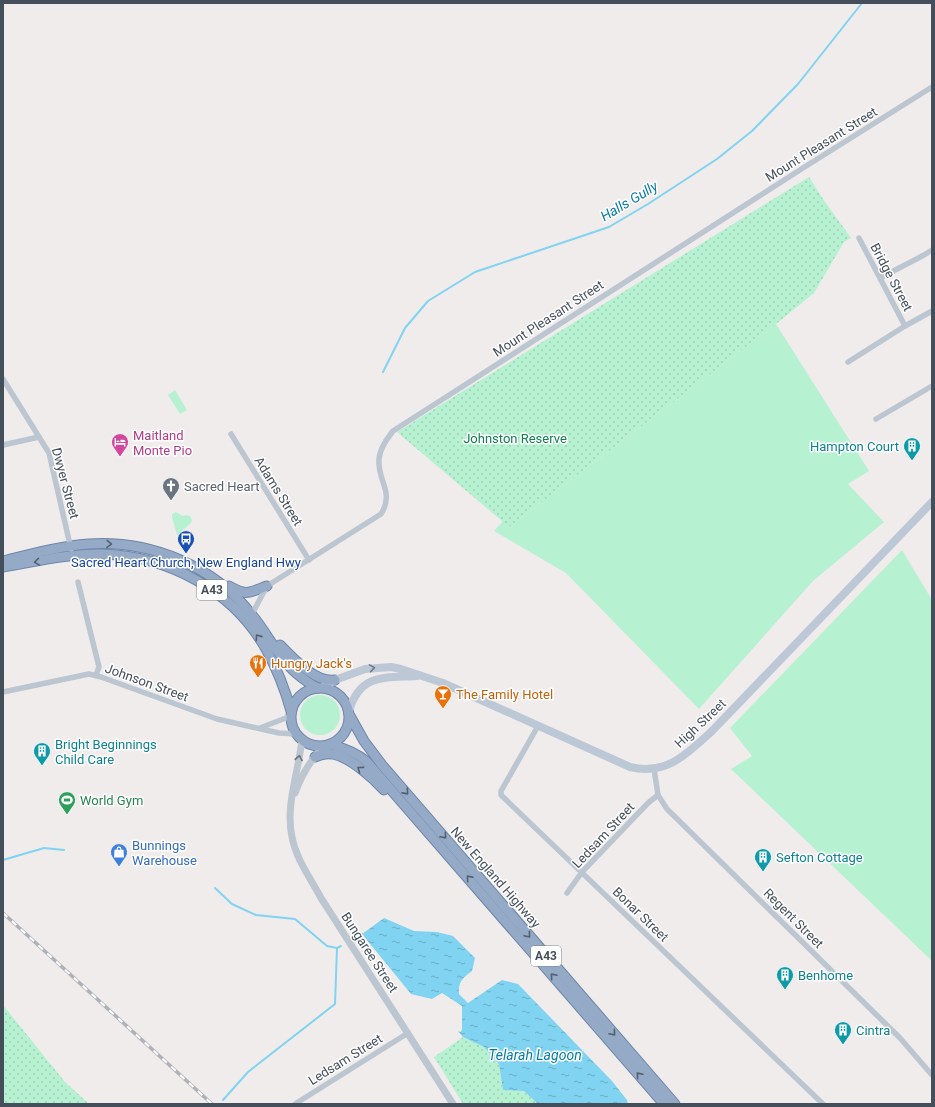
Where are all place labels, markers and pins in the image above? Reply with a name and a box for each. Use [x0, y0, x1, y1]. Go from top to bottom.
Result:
place label: Maitland Monte Pio [133, 428, 192, 458]
hotel icon: Maitland Monte Pio [110, 432, 130, 457]
building icon: Hampton Court [902, 436, 922, 461]
place label: Hampton Court [810, 439, 899, 454]
church icon: Sacred Heart [161, 476, 181, 501]
place label: Sacred Heart [184, 479, 260, 494]
bus stop icon: Sacred Heart Church, New England Hwy [176, 529, 196, 554]
place label: Sacred Heart Church, New England Hwy [71, 555, 301, 570]
restaurant icon: Hungry Jack's [248, 653, 268, 678]
place label: Hungry Jack's [271, 656, 352, 671]
bar icon: The Family Hotel [433, 684, 453, 709]
place label: The Family Hotel [456, 687, 553, 702]
place label: Bright Beginnings Child Care [55, 737, 157, 767]
building icon: Bright Beginnings Child Care [32, 741, 52, 766]
sports icon: World Gym [57, 790, 77, 815]
place label: World Gym [80, 793, 143, 808]
place label: Bunnings Warehouse [132, 838, 197, 868]
shop icon: Bunnings Warehouse [109, 842, 129, 867]
building icon: Sefton Cottage [753, 847, 773, 872]
place label: Sefton Cottage [776, 850, 863, 865]
building icon: Benhome [775, 965, 795, 990]
place label: Benhome [798, 968, 853, 983]
building icon: Cintra [833, 1020, 853, 1045]
place label: Cintra [856, 1023, 890, 1038]

